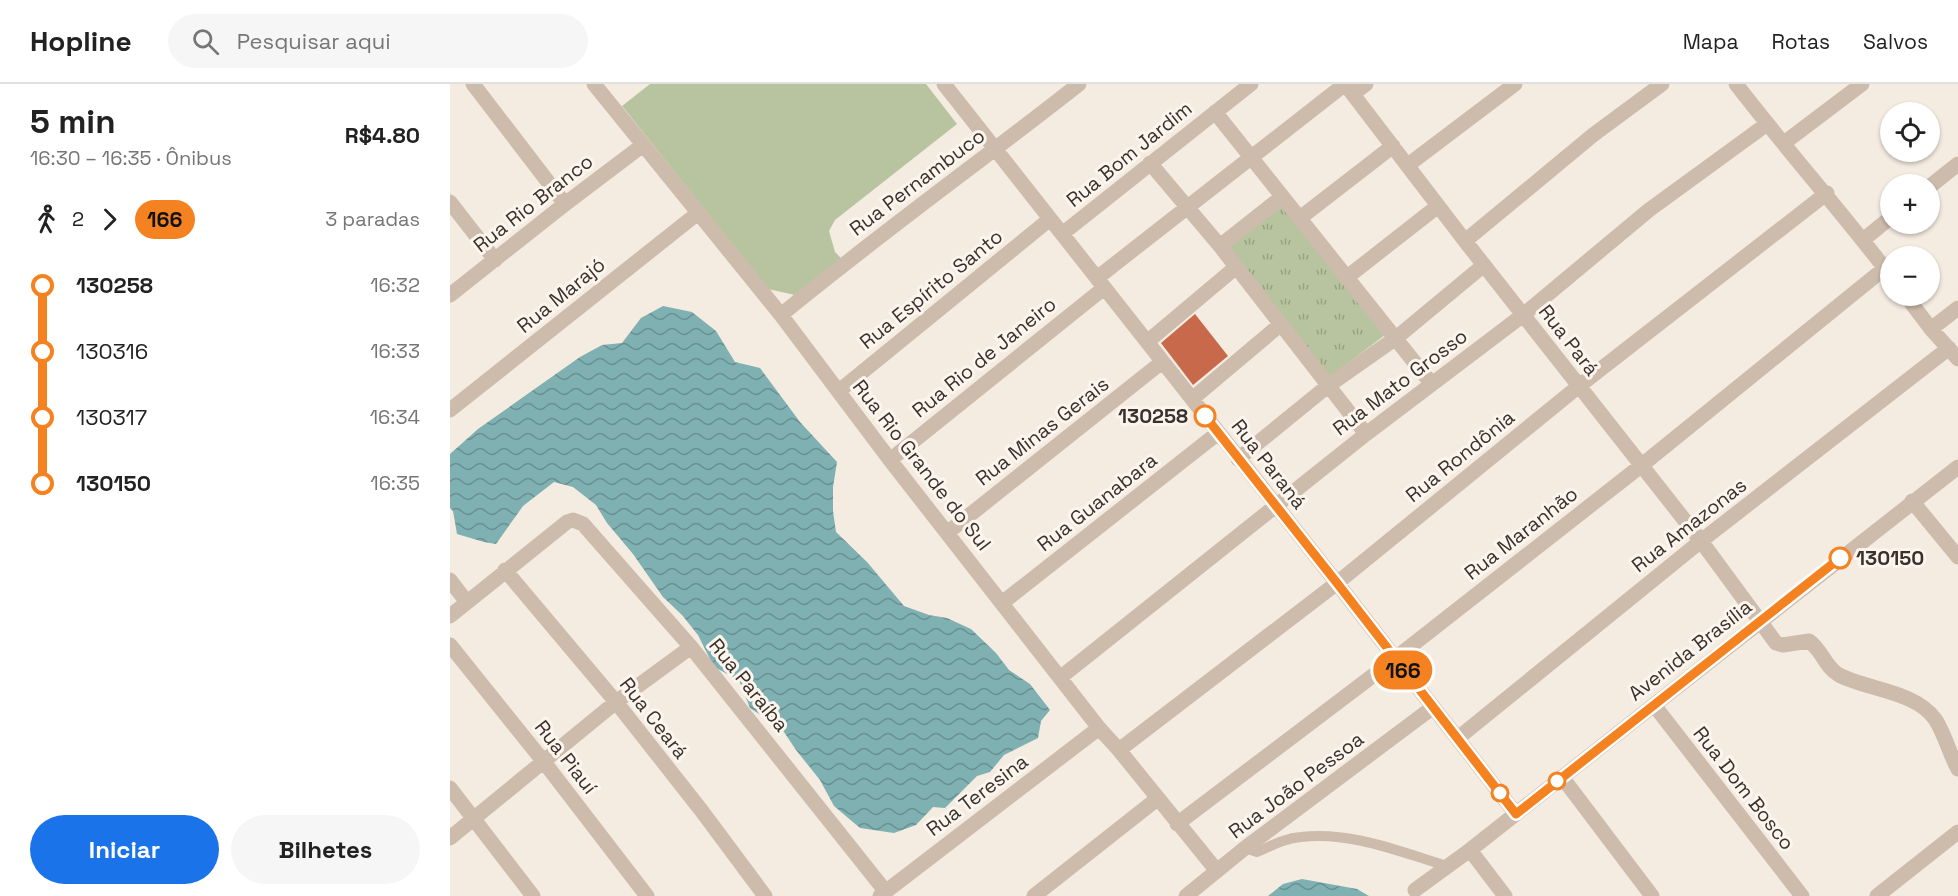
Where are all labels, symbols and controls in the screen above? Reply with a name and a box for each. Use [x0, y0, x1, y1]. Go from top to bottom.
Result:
search box [168, 14, 588, 68]
text: Hopline [30, 23, 132, 59]
icon: search [189, 25, 222, 58]
text: Pesquisar aqui [237, 27, 391, 55]
text: Mapa [1683, 28, 1738, 55]
text: Rotas [1771, 28, 1830, 55]
text: Salvos [1863, 28, 1928, 55]
street label: Rua Bom Jardim [1061, 95, 1197, 213]
text: 5 min [30, 101, 115, 143]
map controls [1880, 102, 1940, 306]
button: locate [1880, 102, 1940, 162]
text: R$4.80 [345, 121, 420, 149]
street label: Rua Pernambuco [844, 123, 990, 241]
text: 16:30 – 16:35 · Ônibus [30, 145, 232, 171]
street label: Rua Rio Branco [468, 148, 598, 258]
button: + [1880, 174, 1940, 234]
icon: walk [30, 203, 63, 236]
icon: forward [93, 203, 126, 236]
text: 2 [72, 206, 84, 232]
text: 166 [147, 206, 183, 233]
text: 3 paradas [325, 206, 420, 232]
street label: Rua Espírito Santo [854, 223, 1008, 355]
button: − [1880, 246, 1940, 306]
street label: Rua Marajó [512, 251, 610, 339]
text: 130258 [76, 271, 153, 299]
text: 16:32 [370, 272, 420, 298]
street label: Rua Rio de Janeiro [907, 291, 1061, 423]
street label: Rua Pará [1533, 299, 1605, 381]
street label: Rua Mato Grosso [1327, 323, 1473, 441]
text: 130316 [76, 337, 148, 365]
text: 16:33 [370, 338, 420, 364]
street label: Rua Minas Gerais [970, 371, 1114, 491]
street label: Rua Rio Grande do Sul [847, 374, 997, 556]
text: 130317 [76, 403, 147, 431]
place label: 130258 [1118, 403, 1188, 429]
text: 16:34 [370, 404, 420, 430]
street label: Rua Rondônia [1400, 404, 1520, 508]
marker: 130258 [1194, 405, 1216, 427]
street label: Rua Paraná [1226, 414, 1312, 514]
street label: Rua Guanabara [1032, 447, 1162, 557]
text: 130150 [76, 469, 151, 497]
text: 16:35 [370, 470, 420, 496]
street label: Rua Amazonas [1626, 472, 1752, 578]
street label: Rua Maranhão [1459, 481, 1583, 585]
place label: 130150 [1856, 545, 1924, 571]
marker: 130150 [1829, 547, 1851, 569]
street label: Avenida Brasília [1623, 594, 1757, 706]
street label: Rua Paraíba [703, 633, 795, 737]
line badge: 166 [1368, 650, 1438, 690]
text: 166 [1385, 657, 1421, 684]
street label: Rua Ceará [614, 672, 694, 764]
street label: Rua Piauí [529, 715, 603, 799]
street label: Rua Dom Bosco [1688, 721, 1800, 855]
street label: Rua João Pessoa [1223, 726, 1369, 844]
street label: Rua Teresina [921, 748, 1033, 842]
unlabelled marker [1548, 772, 1566, 790]
unlabelled marker [1491, 784, 1509, 802]
button: Iniciar [30, 815, 219, 884]
button: Bilhetes [231, 815, 420, 884]

